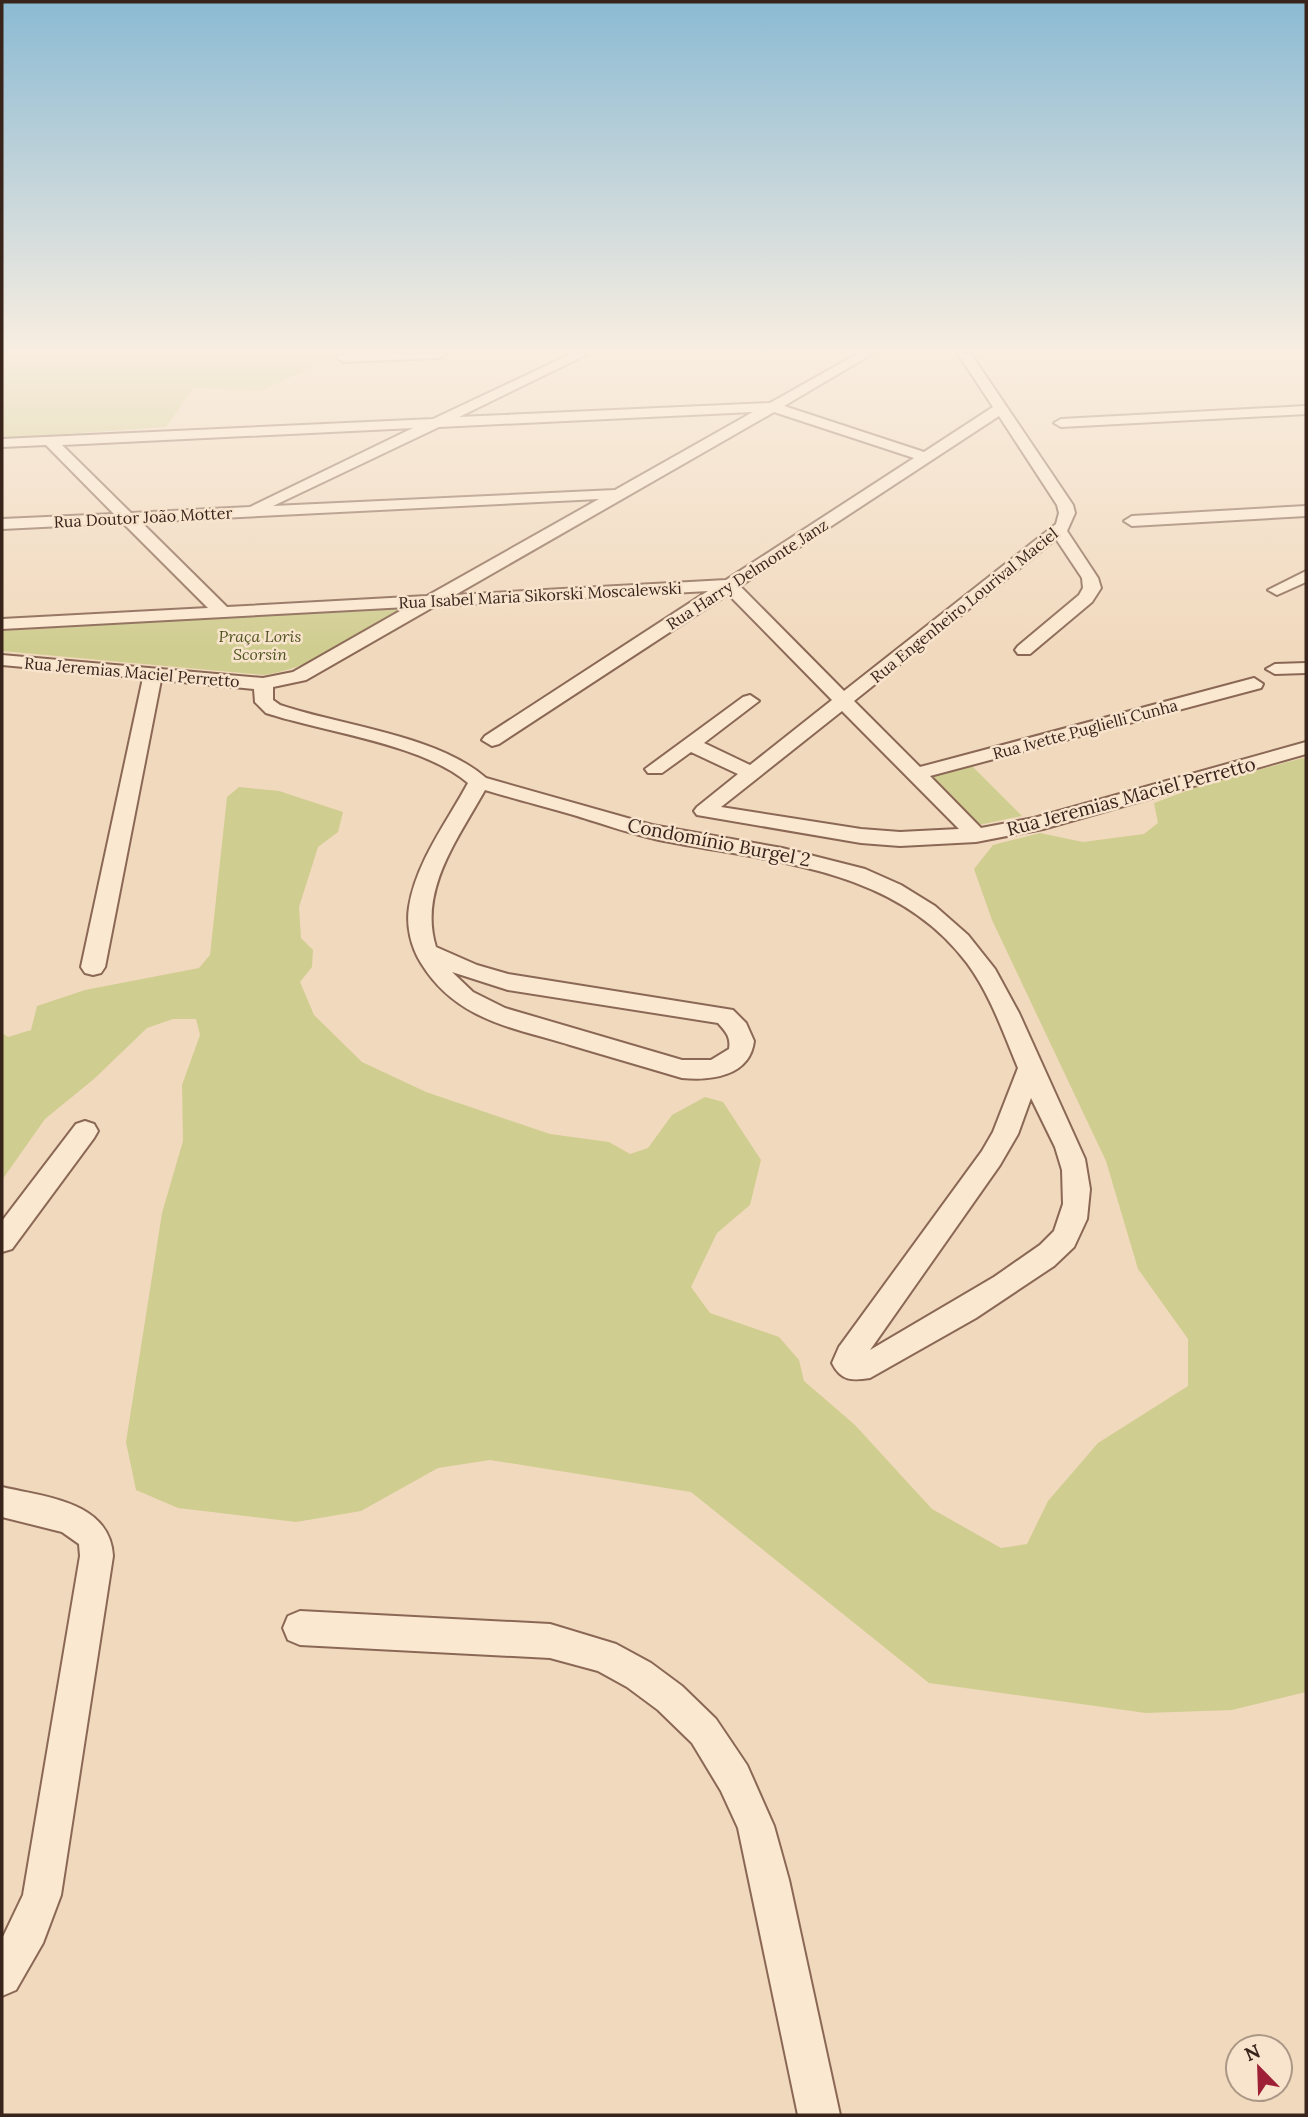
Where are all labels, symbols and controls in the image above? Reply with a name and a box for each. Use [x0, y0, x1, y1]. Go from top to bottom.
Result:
street label: Rua Doutor João Motter [53, 502, 233, 532]
street label: Rua Harry Delmonte Janz [662, 514, 832, 634]
street label: Rua Engenheiro Lourival Maciel [866, 523, 1062, 687]
street label: Rua Isabel Maria Sikorski Moscalewski [398, 578, 682, 612]
park label: Praça Loris Scorsin [219, 626, 302, 664]
street label: Rua Jeremias Maciel Perretto [23, 653, 241, 691]
street label: Rua Ivette Puglielli Cunha [990, 695, 1180, 763]
street label: Rua Jeremias Maciel Perretto [1004, 751, 1258, 841]
street label: Condomínio Burgel 2 [625, 812, 813, 872]
north arrow [1224, 2033, 1294, 2103]
text: N [1241, 2038, 1264, 2066]

